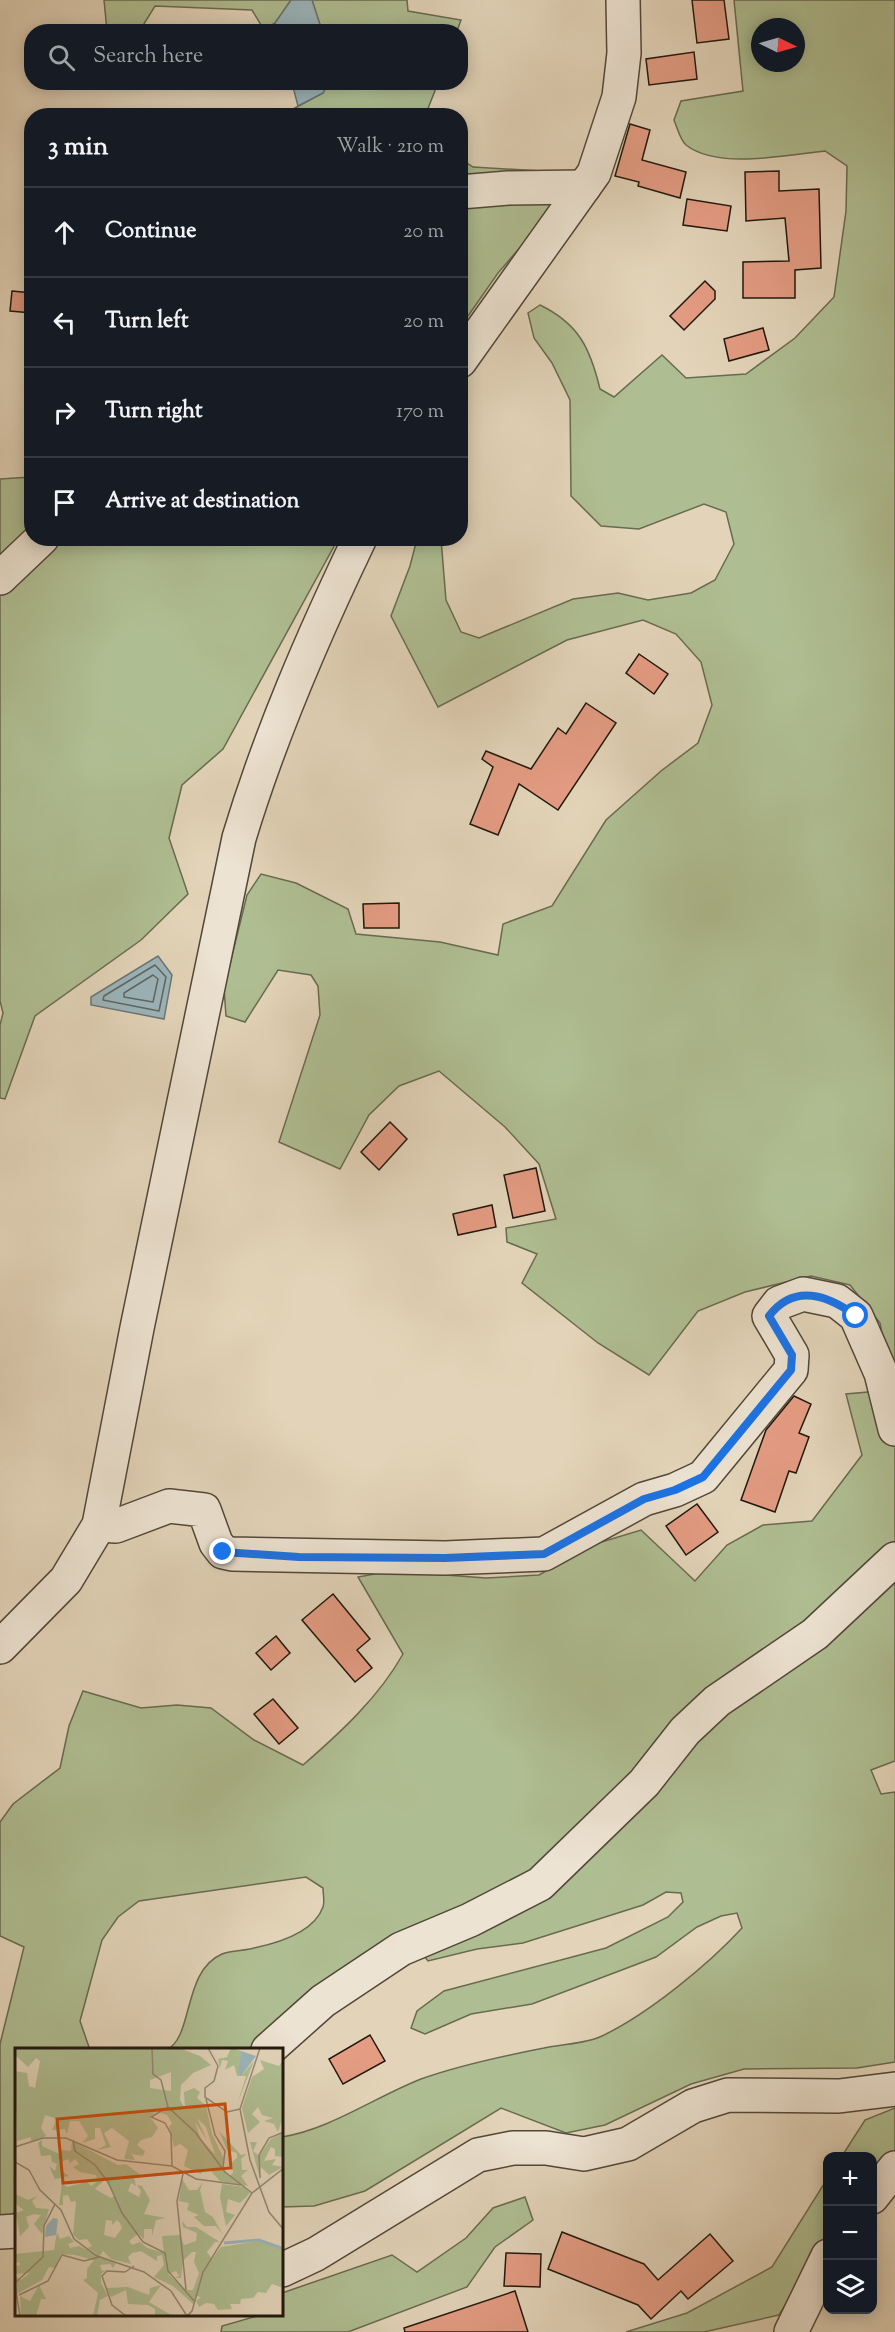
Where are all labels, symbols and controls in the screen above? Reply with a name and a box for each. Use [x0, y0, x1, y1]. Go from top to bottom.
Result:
north arrow [751, 18, 805, 72]
search box [24, 24, 468, 90]
icon: search [45, 41, 78, 74]
text: Search here [93, 41, 203, 73]
text: 3 min [48, 129, 108, 166]
text: Walk · 210 m [336, 133, 444, 162]
icon: ahead [48, 216, 81, 249]
text: Continue [105, 216, 196, 248]
text: 20 m [403, 218, 444, 247]
icon: left [48, 306, 81, 339]
text: Turn left [105, 306, 188, 338]
text: 20 m [403, 308, 444, 337]
icon: right [48, 396, 81, 429]
text: Turn right [105, 396, 202, 428]
text: 170 m [396, 398, 444, 427]
icon: arrive [48, 486, 81, 519]
text: Arrive at destination [105, 486, 300, 518]
route start [842, 1302, 868, 1328]
route end [209, 1538, 235, 1564]
inset map [15, 2048, 284, 2317]
map controls [823, 2152, 877, 2314]
button: + [823, 2152, 877, 2206]
button: − [823, 2206, 877, 2260]
button: layers [823, 2260, 877, 2314]

